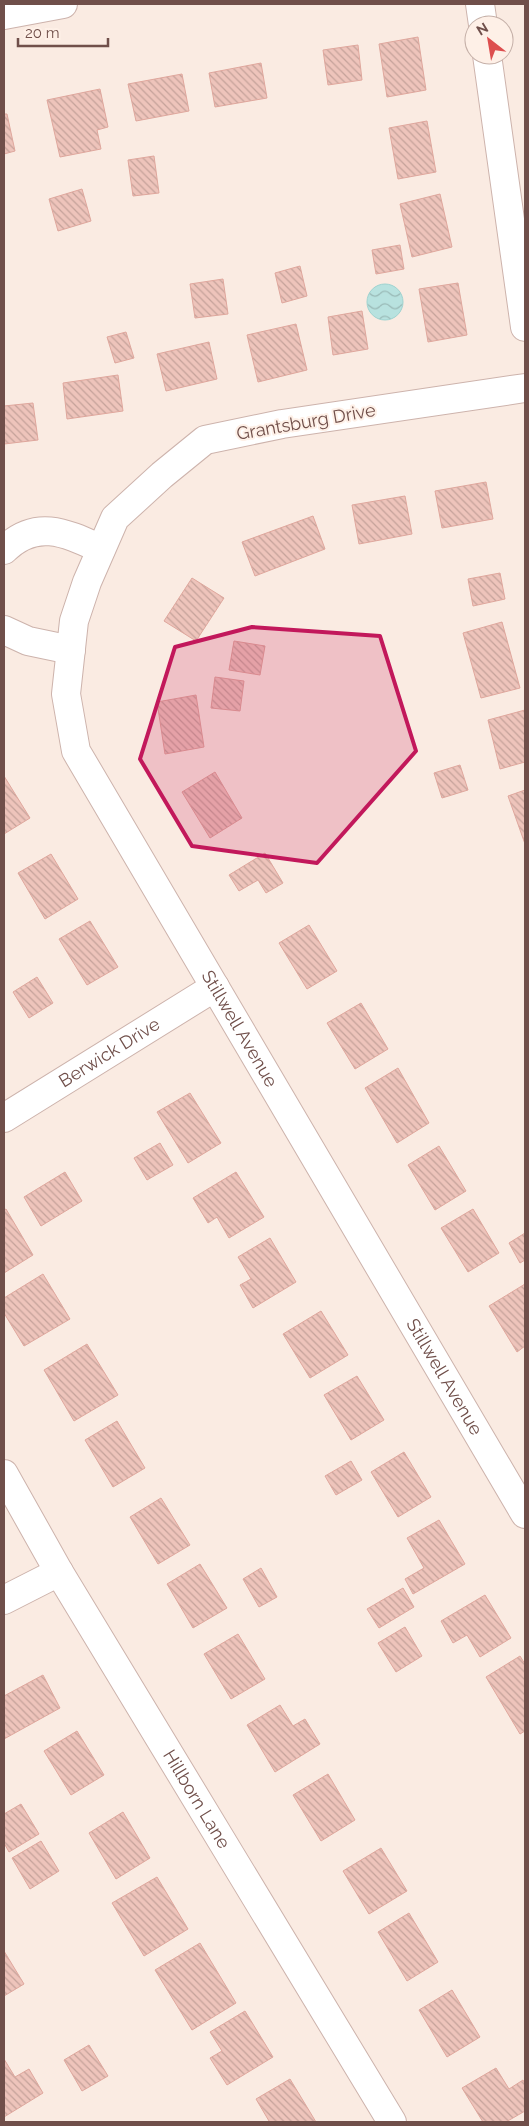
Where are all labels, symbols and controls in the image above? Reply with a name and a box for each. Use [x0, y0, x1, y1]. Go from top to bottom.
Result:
scale bar [18, 15, 108, 47]
north arrow [464, 15, 514, 65]
text: N [474, 19, 491, 38]
text: 20 m [25, 24, 60, 42]
street label: Grantsburg Drive [235, 399, 377, 444]
street label: Stillwell Avenue [197, 966, 283, 1091]
street label: Berwick Drive [55, 1013, 164, 1091]
street label: Stillwell Avenue [402, 1315, 487, 1439]
street label: Hillborn Lane [159, 1746, 235, 1853]

